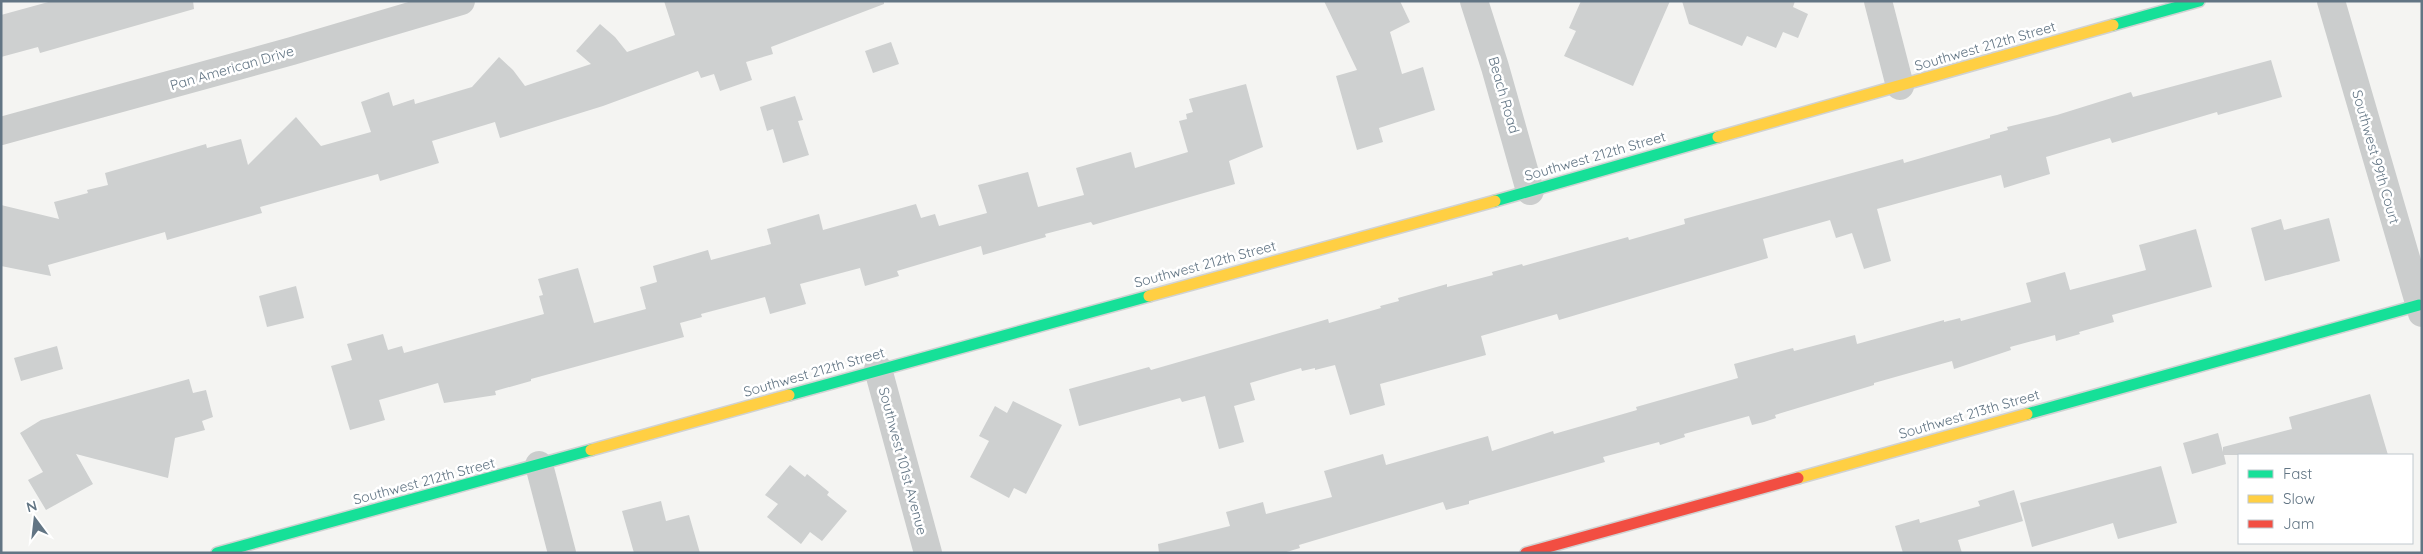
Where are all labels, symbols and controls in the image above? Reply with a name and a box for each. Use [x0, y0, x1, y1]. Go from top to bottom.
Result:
street label: Southwest 212th Street [1912, 17, 2058, 75]
street label: Pan American Drive [168, 42, 296, 94]
street label: Beach Road [1484, 54, 1524, 136]
street label: Southwest 99th Court [2348, 88, 2404, 226]
street label: Southwest 212th Street [1522, 127, 1668, 185]
street label: Southwest 212th Street [1132, 236, 1278, 292]
street label: Southwest 212th Street [741, 343, 887, 401]
street label: Southwest 101st Avenue [875, 385, 931, 537]
street label: Southwest 213th Street [1897, 385, 2042, 443]
street label: Southwest 212th Street [351, 453, 497, 509]
legend [2238, 454, 2413, 544]
text: Fast [2283, 464, 2312, 483]
text: Slow [2283, 489, 2315, 508]
north arrow [10, 494, 60, 544]
text: N [24, 496, 39, 516]
text: Jam [2283, 514, 2314, 533]

